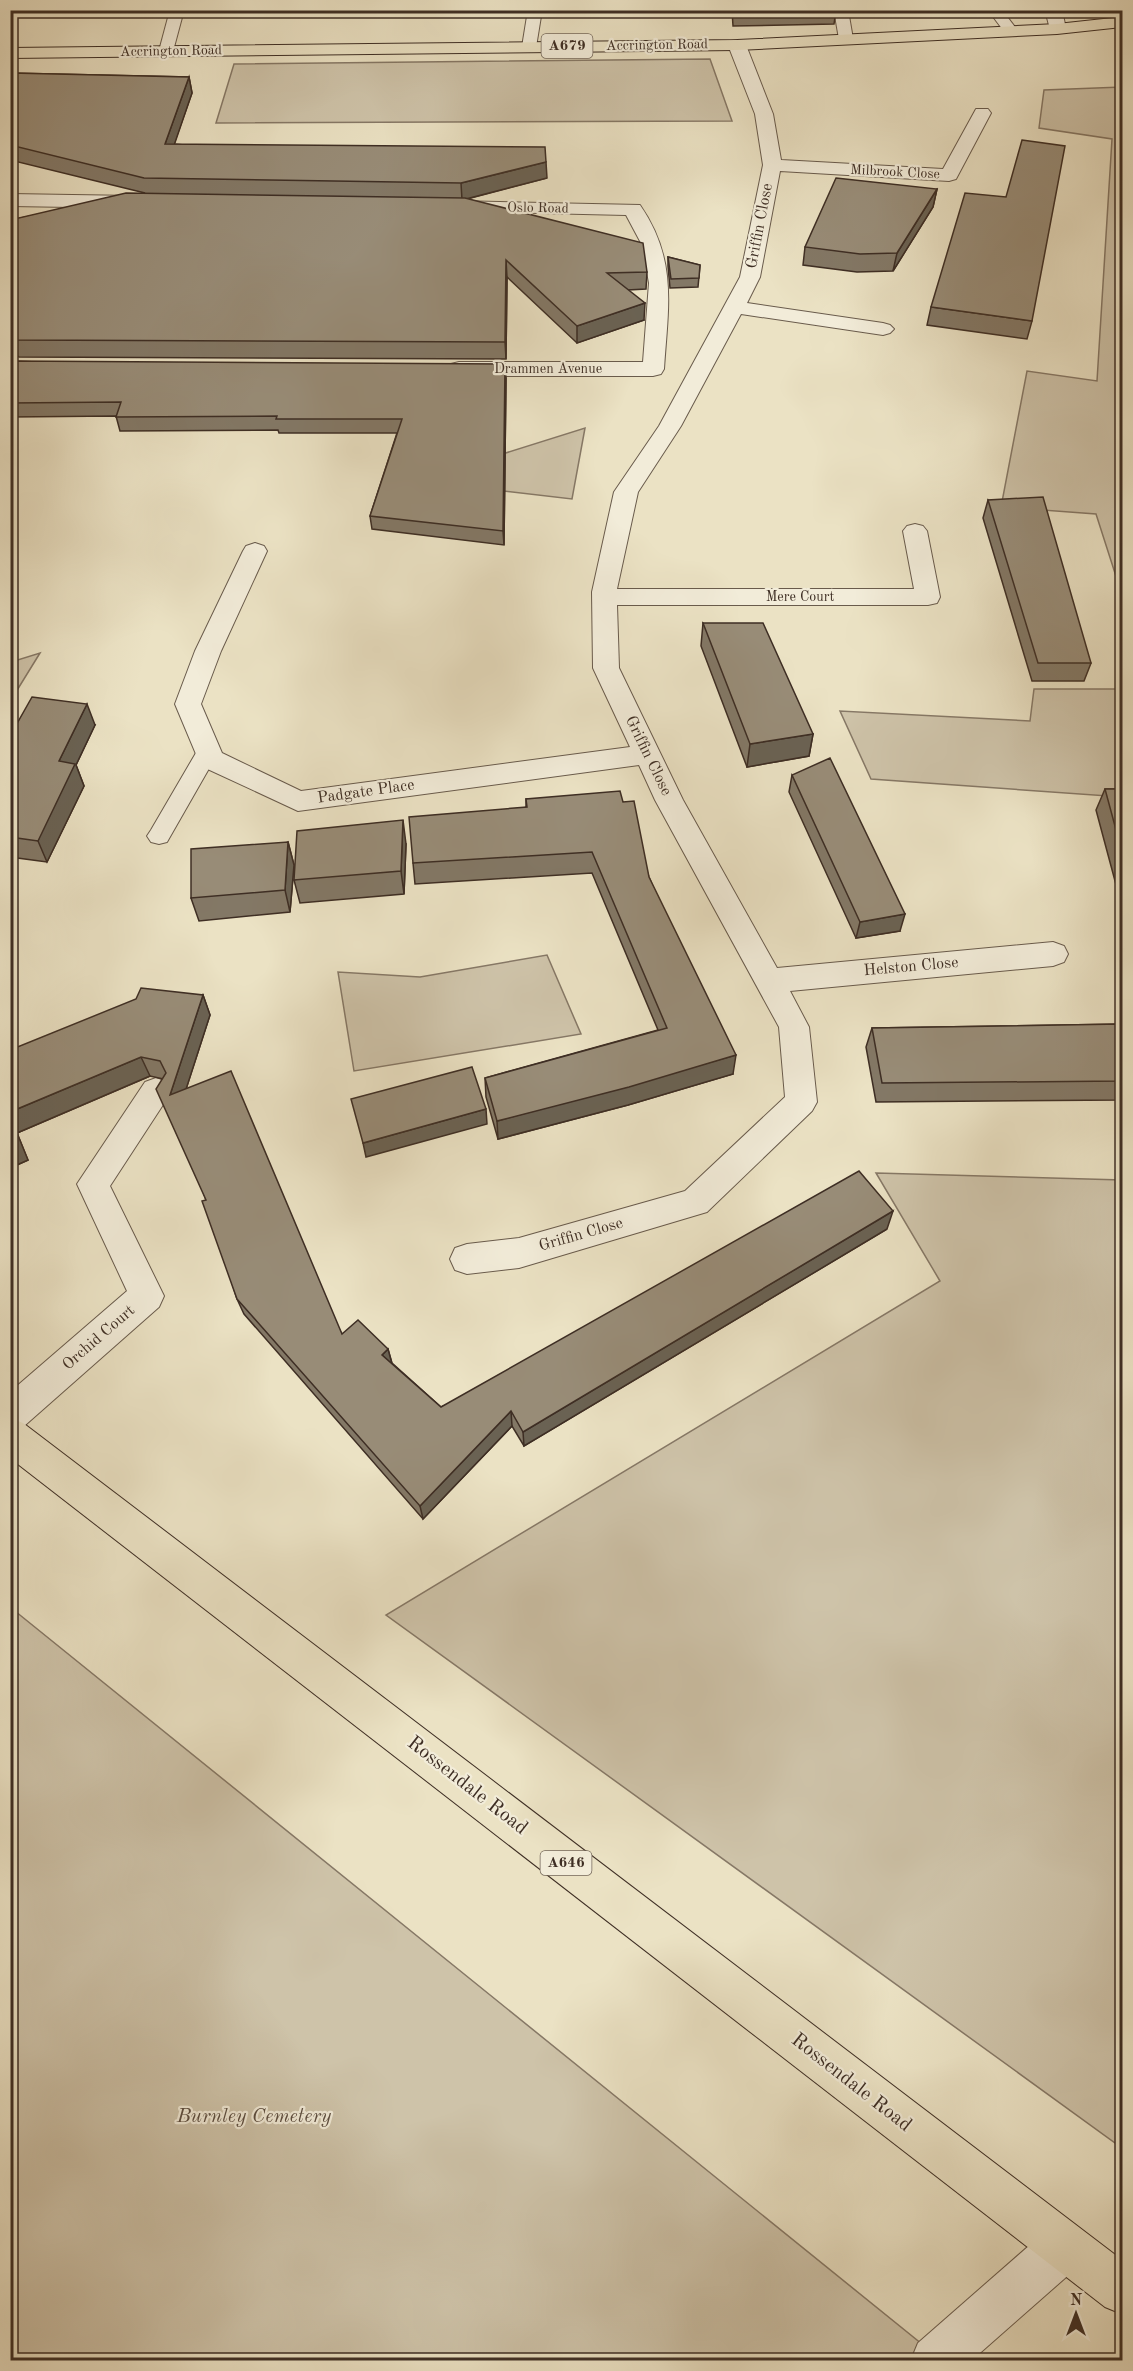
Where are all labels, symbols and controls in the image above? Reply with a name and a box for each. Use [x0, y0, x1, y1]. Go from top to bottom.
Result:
road number: A679 [542, 34, 592, 58]
street label: Accrington Road [606, 37, 708, 53]
street label: Accrington Road [120, 43, 222, 59]
street label: Milbrook Close [850, 163, 940, 181]
street label: Griffin Close [744, 182, 776, 270]
street label: Oslo Road [507, 200, 569, 216]
street label: Drammen Avenue [494, 362, 602, 376]
street label: Mere Court [766, 590, 834, 604]
street label: Griffin Close [622, 714, 674, 798]
street label: Padgate Place [316, 777, 416, 807]
street label: Helston Close [863, 955, 959, 979]
street label: Griffin Close [537, 1215, 625, 1255]
street label: Orchid Court [60, 1302, 138, 1374]
street label: Rossendale Road [403, 1733, 531, 1839]
road number: A646 [540, 1851, 592, 1875]
street label: Rossendale Road [787, 2030, 915, 2136]
park label: Burnley Cemetery [176, 2107, 332, 2127]
north arrow [1046, 2284, 1106, 2344]
text: N [1070, 2293, 1083, 2309]

